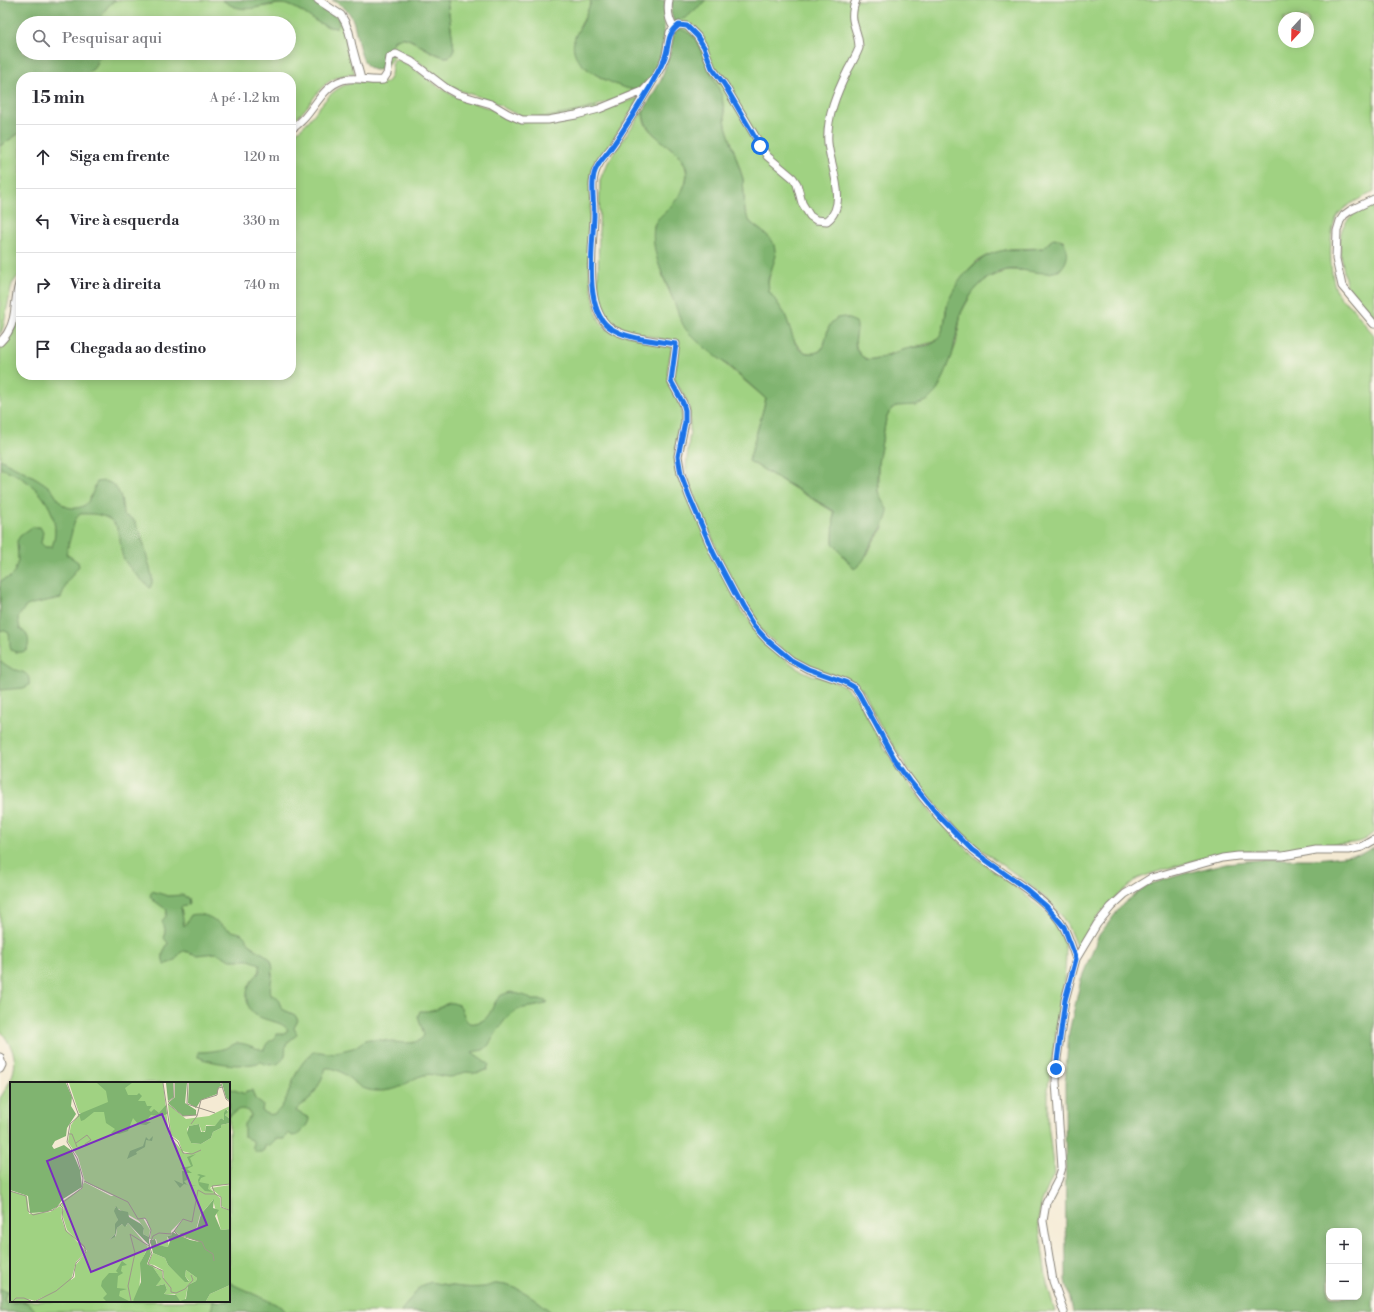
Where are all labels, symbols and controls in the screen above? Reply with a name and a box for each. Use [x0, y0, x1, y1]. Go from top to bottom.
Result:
north arrow [1278, 12, 1314, 48]
search box [16, 16, 296, 60]
icon: search [30, 27, 52, 49]
text: Pesquisar aqui [62, 29, 162, 48]
text: 15 min [32, 87, 85, 109]
text: A pé · 1.2 km [210, 90, 280, 106]
route start [751, 137, 769, 155]
icon: ahead [32, 146, 54, 168]
text: Siga em frente [70, 147, 170, 166]
text: 120 m [244, 149, 280, 165]
icon: left [32, 210, 54, 232]
text: Vire à esquerda [70, 211, 179, 230]
text: 330 m [243, 213, 280, 229]
icon: right [32, 274, 54, 296]
text: Vire à direita [70, 275, 161, 294]
text: 740 m [244, 277, 280, 293]
icon: arrive [32, 338, 54, 360]
text: Chegada ao destino [70, 339, 206, 358]
route end [1047, 1060, 1065, 1078]
inset map [10, 1082, 230, 1302]
map controls [1326, 1228, 1362, 1300]
button: + [1326, 1228, 1362, 1264]
button: − [1326, 1264, 1362, 1300]

